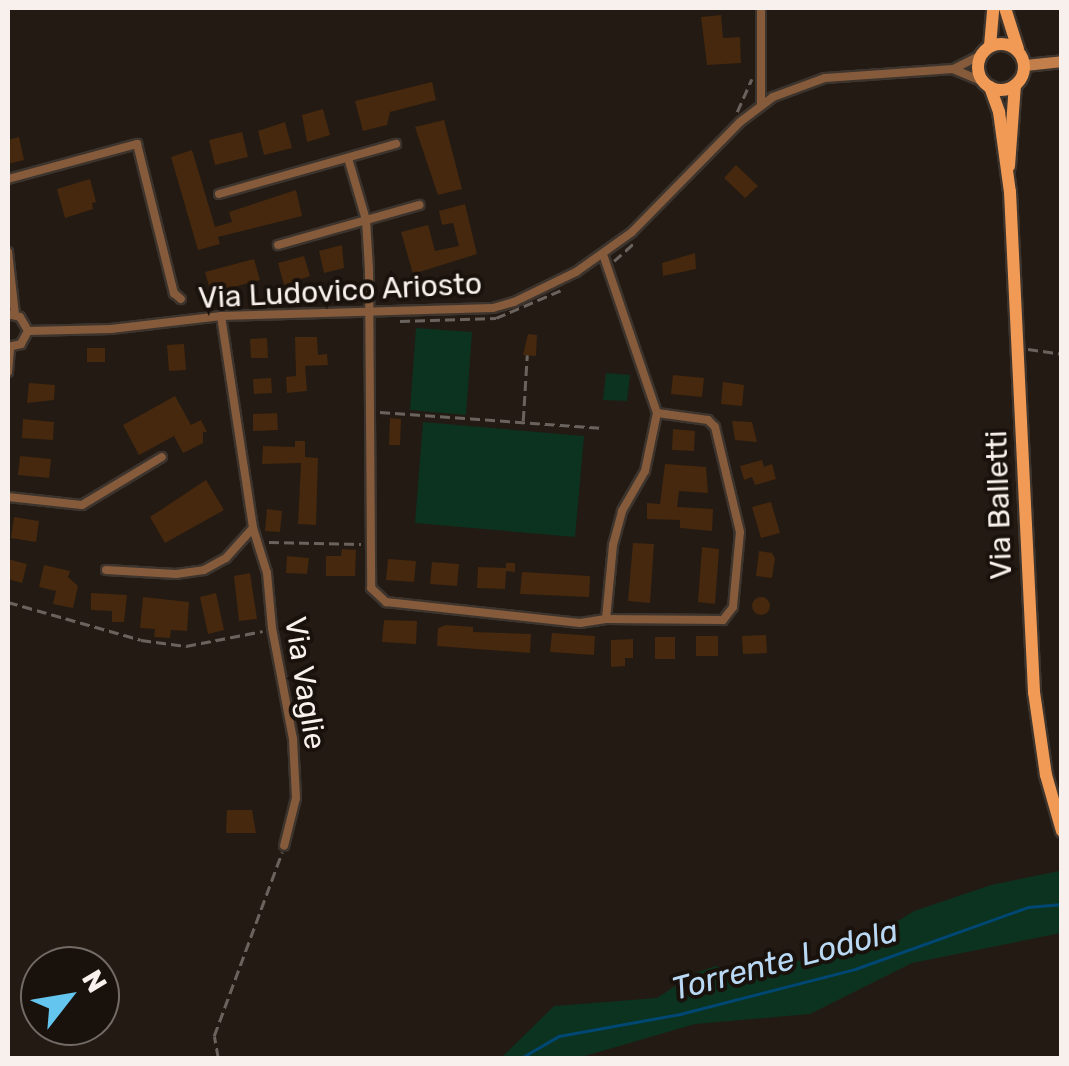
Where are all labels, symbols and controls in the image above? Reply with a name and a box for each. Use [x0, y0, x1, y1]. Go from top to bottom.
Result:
street label: Via Ludovico Ariosto [197, 266, 483, 316]
street label: Via Balletti [978, 430, 1020, 580]
street label: Via Vaglie [277, 614, 333, 752]
water label: Torrente Lodola [668, 911, 902, 1009]
north arrow [20, 946, 120, 1046]
text: N [75, 964, 114, 998]

